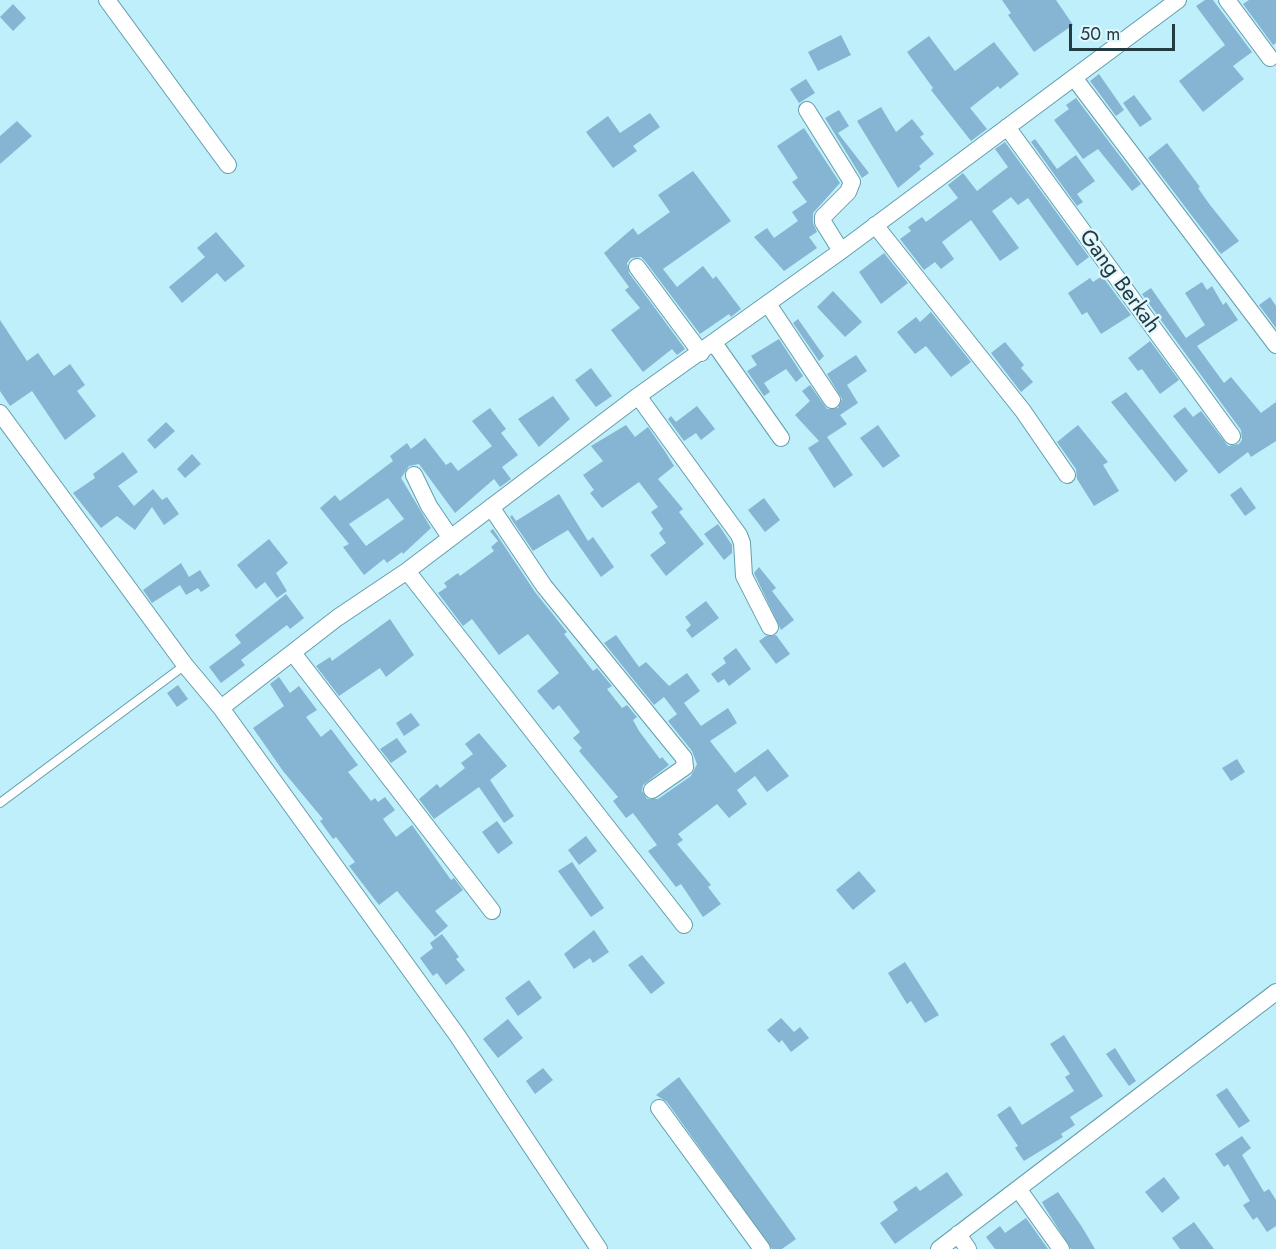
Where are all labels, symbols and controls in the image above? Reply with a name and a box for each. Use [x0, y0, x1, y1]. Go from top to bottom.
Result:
scale bar [1072, 12, 1178, 50]
text: 50 m [1080, 21, 1120, 47]
street label: Gang Berkah [1073, 225, 1165, 339]

